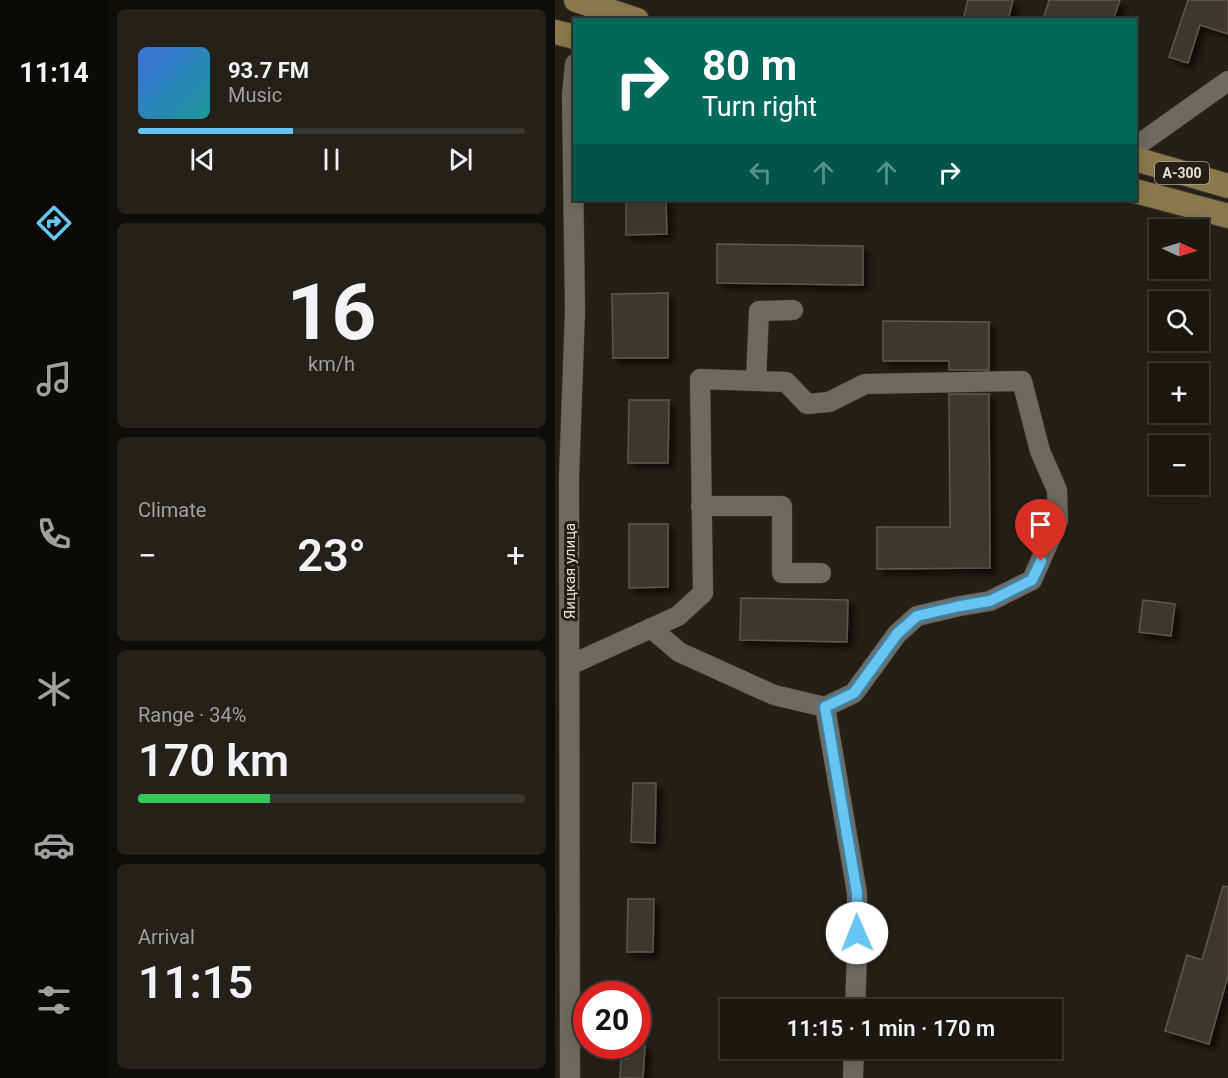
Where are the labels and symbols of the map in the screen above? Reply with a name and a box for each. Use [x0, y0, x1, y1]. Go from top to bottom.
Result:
road number: А-300 [1155, 162, 1209, 184]
north arrow [1149, 219, 1209, 279]
pin [1015, 499, 1066, 561]
street label: Яицкая улица [561, 523, 579, 619]
position arrow [825, 901, 889, 965]
speed limit sign: 20 [573, 981, 651, 1059]

